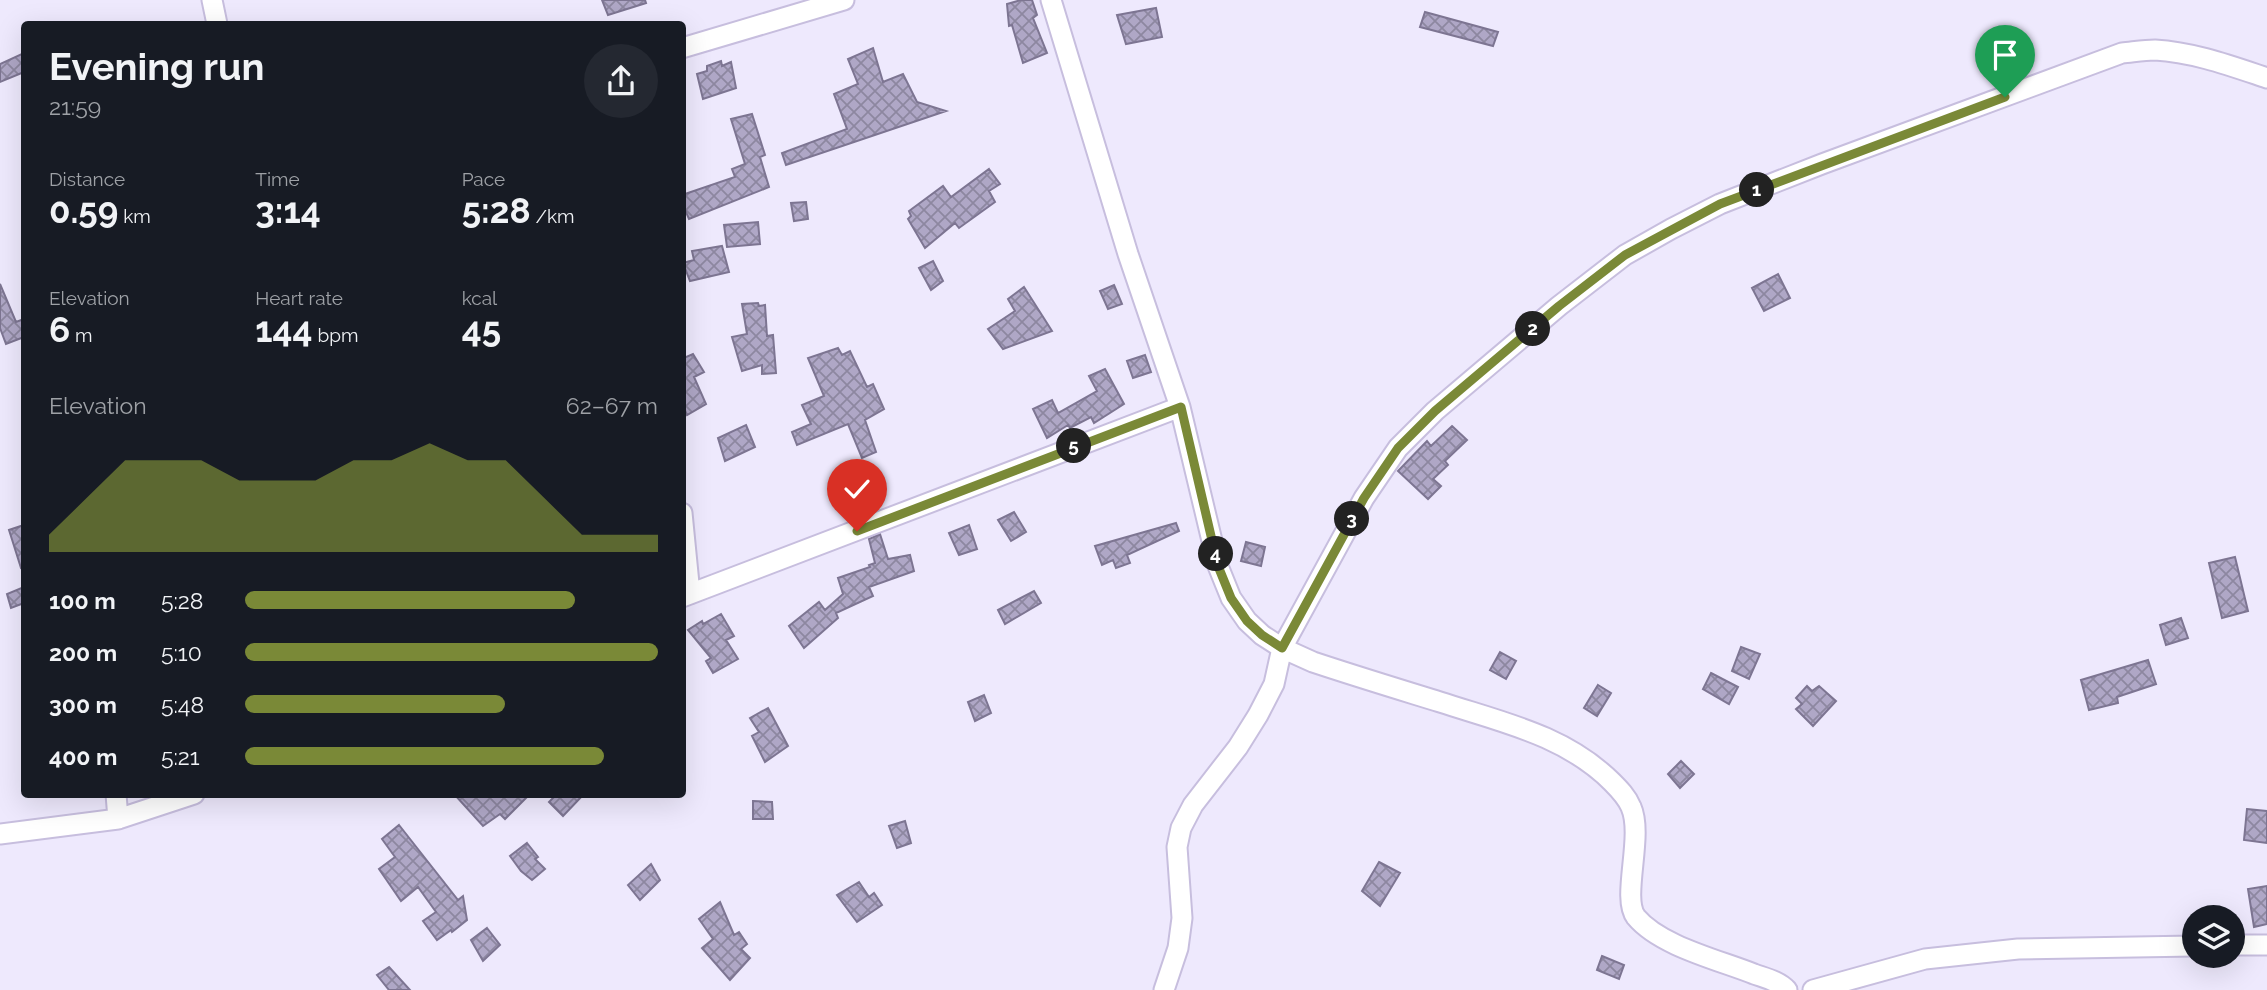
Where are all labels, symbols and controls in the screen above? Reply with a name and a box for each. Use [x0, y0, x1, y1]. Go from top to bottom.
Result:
pin [1975, 25, 2035, 97]
icon: arrive [1986, 36, 2024, 74]
text: Evening run [49, 44, 264, 89]
button: share [584, 44, 658, 118]
text: 21:59 [49, 93, 101, 120]
text: Distance [49, 168, 125, 190]
text: Time [255, 168, 300, 190]
text: Pace [462, 168, 505, 190]
pin: 1 [1740, 172, 1774, 208]
text: 1 [1752, 178, 1761, 200]
text: 0.59 [49, 190, 118, 231]
text: 3:14 [255, 190, 321, 231]
text: 5:28 [462, 190, 531, 231]
text: km [118, 205, 151, 227]
text: /km [531, 205, 574, 227]
text: Elevation [49, 287, 130, 309]
text: Heart rate [255, 287, 343, 309]
text: kcal [462, 287, 497, 309]
text: 6 [49, 309, 70, 350]
text: 144 [255, 309, 313, 350]
text: 45 [462, 309, 501, 350]
pin: 2 [1516, 312, 1550, 346]
text: 2 [1527, 317, 1538, 339]
text: m [70, 324, 93, 346]
text: bpm [313, 324, 358, 346]
text: Elevation [49, 392, 147, 419]
text: 62–67 m [566, 392, 658, 419]
pin: 5 [1056, 428, 1092, 464]
text: 5 [1068, 434, 1079, 456]
pin [827, 459, 887, 531]
icon: check [838, 470, 876, 508]
pin: 3 [1334, 502, 1370, 536]
text: 3 [1346, 507, 1357, 529]
pin: 4 [1198, 536, 1234, 572]
text: 4 [1210, 542, 1221, 564]
text: 100 m [49, 587, 116, 614]
text: 5:28 [161, 587, 203, 614]
text: 200 m [49, 639, 117, 666]
text: 5:10 [161, 639, 202, 666]
text: 300 m [49, 691, 117, 718]
text: 5:48 [161, 691, 204, 718]
text: 400 m [49, 743, 117, 770]
text: 5:21 [161, 743, 200, 770]
map controls [2182, 905, 2245, 968]
button: layers [2182, 905, 2245, 968]

